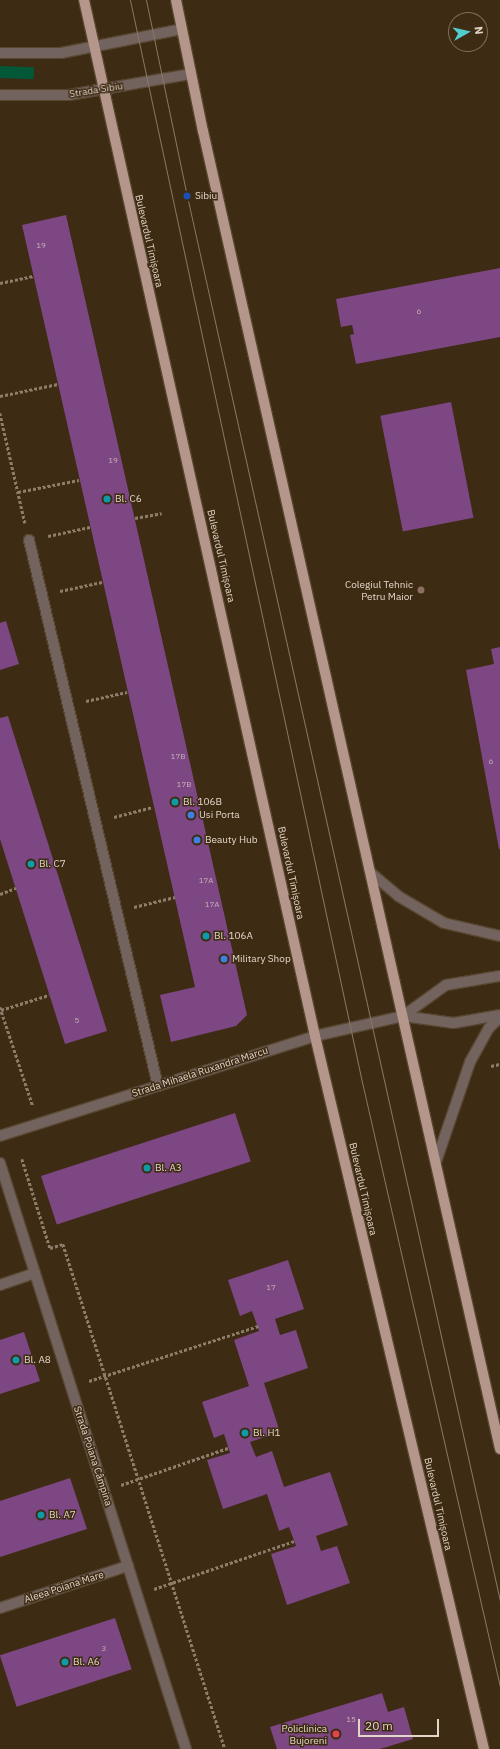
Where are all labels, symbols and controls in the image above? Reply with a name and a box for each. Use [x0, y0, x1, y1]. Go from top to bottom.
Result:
north arrow [448, 12, 488, 52]
text: N [471, 26, 486, 35]
street label: Strada Sibiu [68, 80, 124, 100]
place label: Sibiu [195, 190, 217, 202]
marker: Sibiu [182, 191, 192, 201]
street label: Bulevardul Timișoara [132, 193, 166, 289]
house number: 19 [36, 241, 46, 251]
house number: 6 [417, 307, 421, 317]
house number: 19 [108, 456, 118, 466]
place label: Bl. C6 [115, 493, 142, 505]
marker: Bl. C6 [102, 494, 112, 504]
street label: Bulevardul Timișoara [204, 508, 238, 604]
place label: Colegiul Tehnic Petru Maior [345, 578, 413, 602]
marker: Colegiul Tehnic Petru Maior [416, 585, 426, 595]
house number: 17B [171, 752, 185, 762]
house number: 6 [489, 757, 493, 767]
house number: 17B [177, 780, 191, 790]
place label: Bl. 106B [183, 796, 222, 808]
marker: Bl. 106B [170, 797, 180, 807]
place label: Usi Porta [199, 809, 240, 821]
marker: Usi Porta [186, 810, 196, 820]
street label: Bulevardul Timișoara [275, 825, 307, 921]
place label: Beauty Hub [205, 834, 257, 846]
marker: Beauty Hub [192, 835, 202, 845]
place label: Bl. C7 [39, 858, 66, 870]
marker: Bl. C7 [26, 859, 36, 869]
house number: 17A [199, 876, 213, 886]
house number: 17A [205, 900, 219, 910]
place label: Bl. 106A [214, 930, 253, 942]
marker: Bl. 106A [201, 931, 211, 941]
place label: Military Shop [232, 953, 291, 965]
marker: Military Shop [219, 954, 229, 964]
house number: 5 [75, 1016, 79, 1026]
street label: Strada Mihaela Ruxandra Marcu [130, 1044, 270, 1100]
street label: Bulevardul Timișoara [346, 1141, 380, 1237]
place label: Bl. A3 [155, 1162, 182, 1174]
marker: Bl. A3 [142, 1163, 152, 1173]
house number: 17 [266, 1283, 276, 1293]
place label: Bl. A8 [24, 1354, 51, 1366]
marker: Bl. A8 [11, 1355, 21, 1365]
street label: Strada Poiana Câmpina [71, 1405, 115, 1507]
place label: Bl. H1 [253, 1427, 280, 1439]
marker: Bl. H1 [240, 1428, 250, 1438]
street label: Bulevardul Timișoara [421, 1456, 455, 1552]
place label: Bl. A7 [49, 1509, 76, 1521]
marker: Bl. A7 [36, 1510, 46, 1520]
street label: Aleea Poiana Mare [23, 1568, 105, 1606]
house number: 3 [102, 1644, 106, 1654]
place label: Bl. A6 [73, 1656, 100, 1668]
marker: Bl. A6 [60, 1657, 70, 1667]
scale bar [360, 1711, 441, 1737]
house number: 15 [346, 1715, 356, 1725]
text: 20 m [365, 1718, 393, 1733]
place label: Policlinica Bujoreni [282, 1722, 327, 1746]
marker: Policlinica Bujoreni [330, 1728, 342, 1740]

